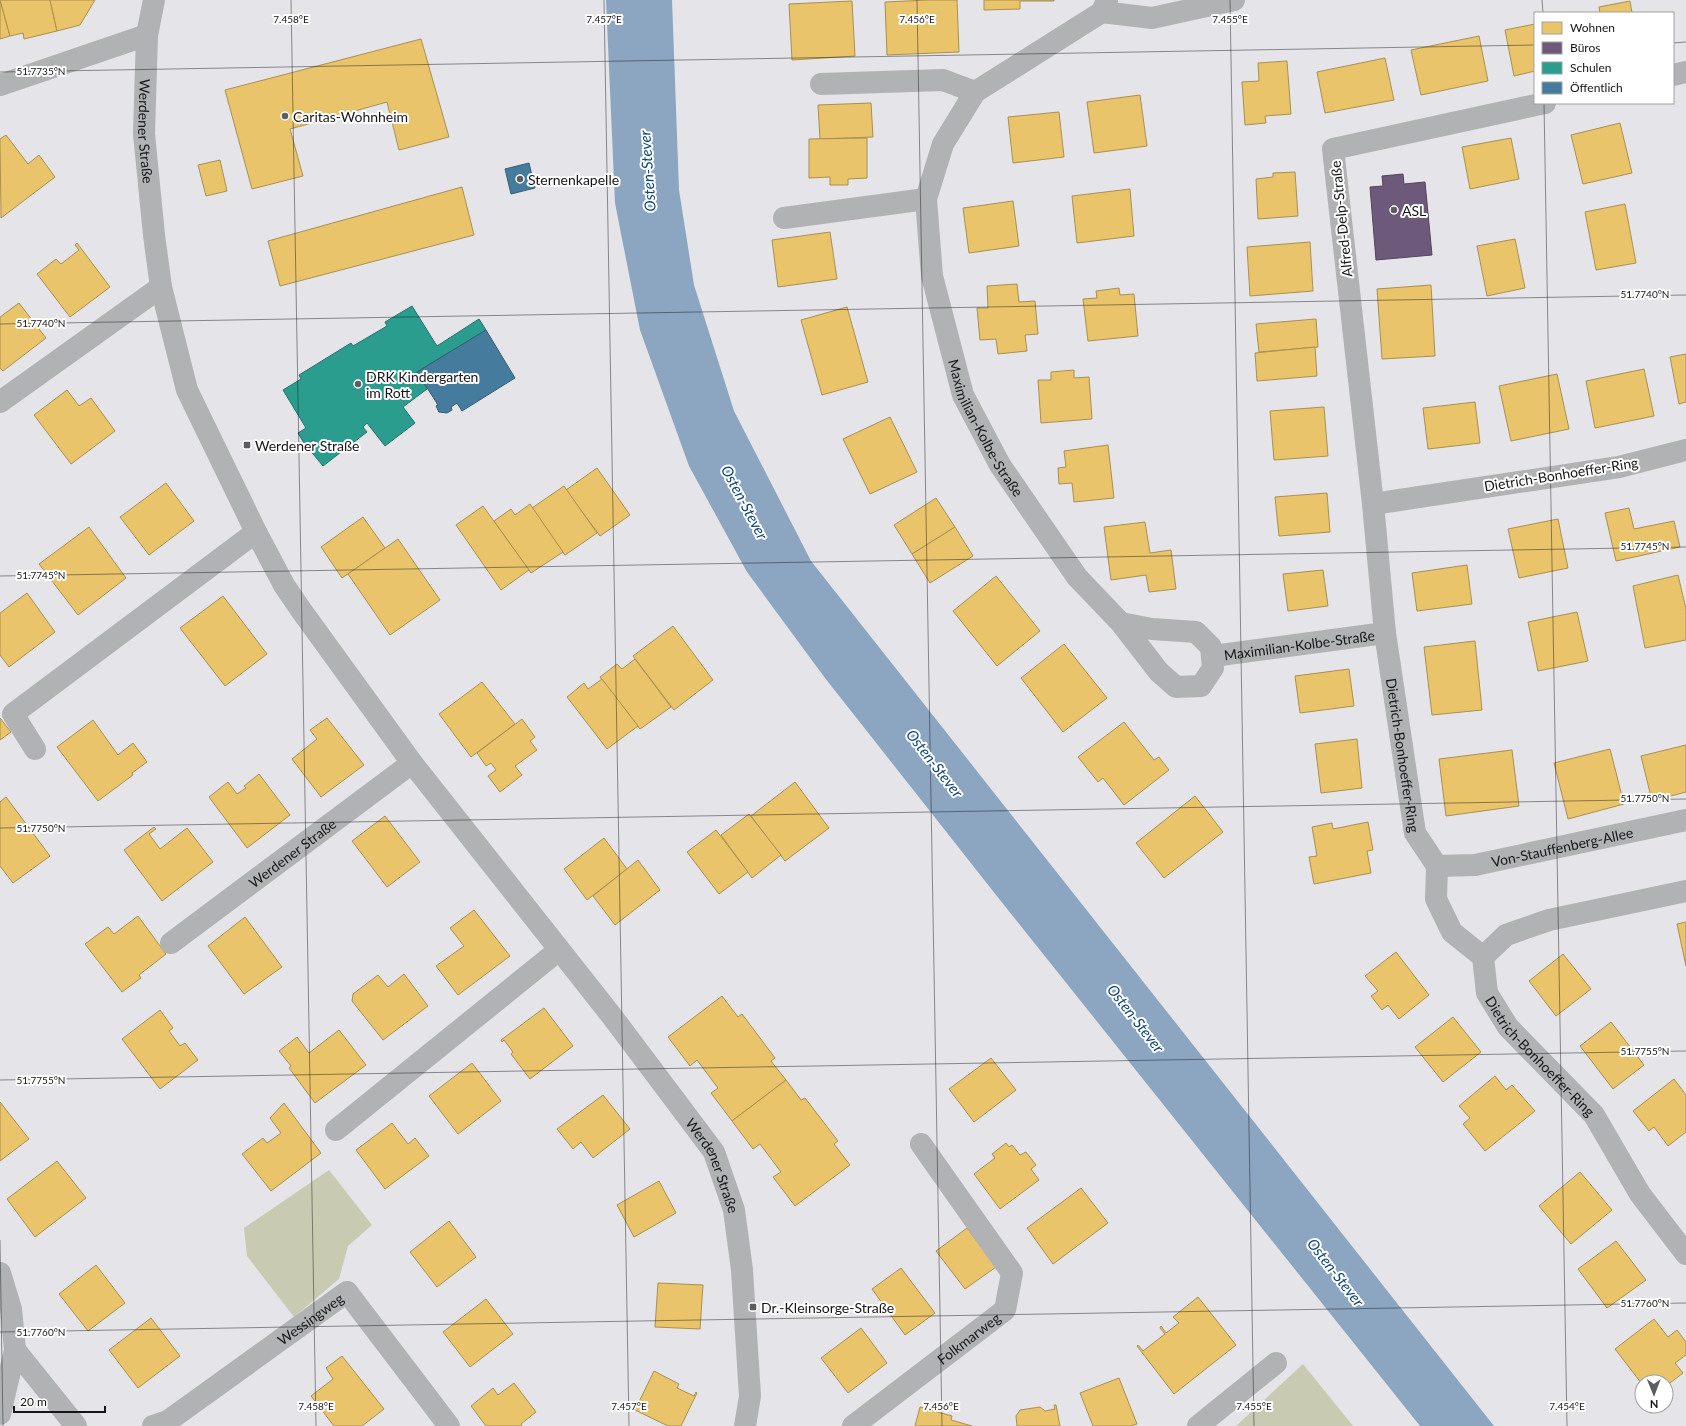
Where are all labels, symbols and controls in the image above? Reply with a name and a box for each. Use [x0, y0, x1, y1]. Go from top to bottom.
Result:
legend [1534, 12, 1674, 104]
text: 7.458°E [273, 13, 309, 25]
text: 7.457°E [586, 13, 622, 25]
text: 7.456°E [899, 13, 935, 25]
text: 7.455°E [1212, 13, 1248, 25]
text: Wohnen [1570, 20, 1615, 35]
text: Büros [1570, 40, 1600, 55]
text: Schulen [1570, 60, 1611, 75]
text: 51.7735°N [17, 65, 65, 77]
street label: Werdener Straße [135, 79, 157, 184]
text: Öffentlich [1570, 80, 1623, 95]
place label: Caritas-Wohnheim [293, 108, 408, 125]
marker: Caritas-Wohnheim [280, 111, 290, 121]
water label: Osten-Stever [635, 129, 659, 212]
street label: Alfred-Delp-Straße [1326, 160, 1356, 278]
place label: Sternenkapelle [528, 171, 619, 188]
marker: Sternenkapelle [515, 174, 525, 184]
place label: ASL [1402, 202, 1426, 219]
marker: ASL [1389, 205, 1399, 215]
text: 51.7740°N [1621, 288, 1669, 300]
text: 51.7740°N [17, 317, 65, 329]
street label: Maximilian-Kolbe-Straße [945, 357, 1027, 499]
place label: DRK Kindergarten im Rott [366, 368, 478, 401]
marker: DRK Kindergarten im Rott [353, 379, 363, 389]
place label: Werdener Straße [255, 437, 360, 454]
marker: Werdener Straße [242, 440, 252, 450]
street label: Dietrich-Bonhoeffer-Ring [1483, 453, 1639, 495]
water label: Osten-Stever [718, 462, 772, 543]
text: 51.7745°N [1621, 540, 1669, 552]
text: 51.7745°N [17, 569, 65, 581]
street label: Maximilian-Kolbe-Straße [1223, 626, 1376, 663]
street label: Dietrich-Bonhoeffer-Ring [1383, 677, 1423, 834]
water label: Osten-Stever [903, 725, 968, 801]
text: 51.7750°N [1621, 792, 1669, 804]
street label: Werdener Straße [245, 815, 339, 891]
text: 51.7750°N [17, 822, 65, 834]
street label: Von-Stauffenberg-Allee [1490, 823, 1634, 870]
water label: Osten-Stever [1104, 980, 1169, 1056]
street label: Dietrich-Bonhoeffer-Ring [1482, 993, 1599, 1119]
text: 51.7755°N [1621, 1045, 1669, 1057]
text: 51.7755°N [17, 1074, 65, 1086]
street label: Werdener Straße [683, 1114, 743, 1215]
water label: Osten-Stever [1304, 1234, 1369, 1310]
street label: Wessingweg [274, 1289, 346, 1348]
text: 51.7760°N [1621, 1297, 1669, 1309]
place label: Dr.-Kleinsorge-Straße [761, 1299, 894, 1316]
marker: Dr.-Kleinsorge-Straße [748, 1302, 758, 1312]
street label: Folkmarweg [933, 1309, 1003, 1368]
text: 51.7760°N [17, 1326, 65, 1338]
north arrow [1634, 1374, 1674, 1414]
scale bar [14, 1388, 105, 1414]
text: 20 m [20, 1394, 47, 1409]
text: N [1650, 1398, 1659, 1411]
text: 7.458°E [298, 1400, 334, 1412]
text: 7.457°E [611, 1400, 647, 1412]
text: 7.456°E [923, 1400, 959, 1412]
text: 7.455°E [1236, 1400, 1272, 1412]
text: 7.454°E [1549, 1400, 1585, 1412]

